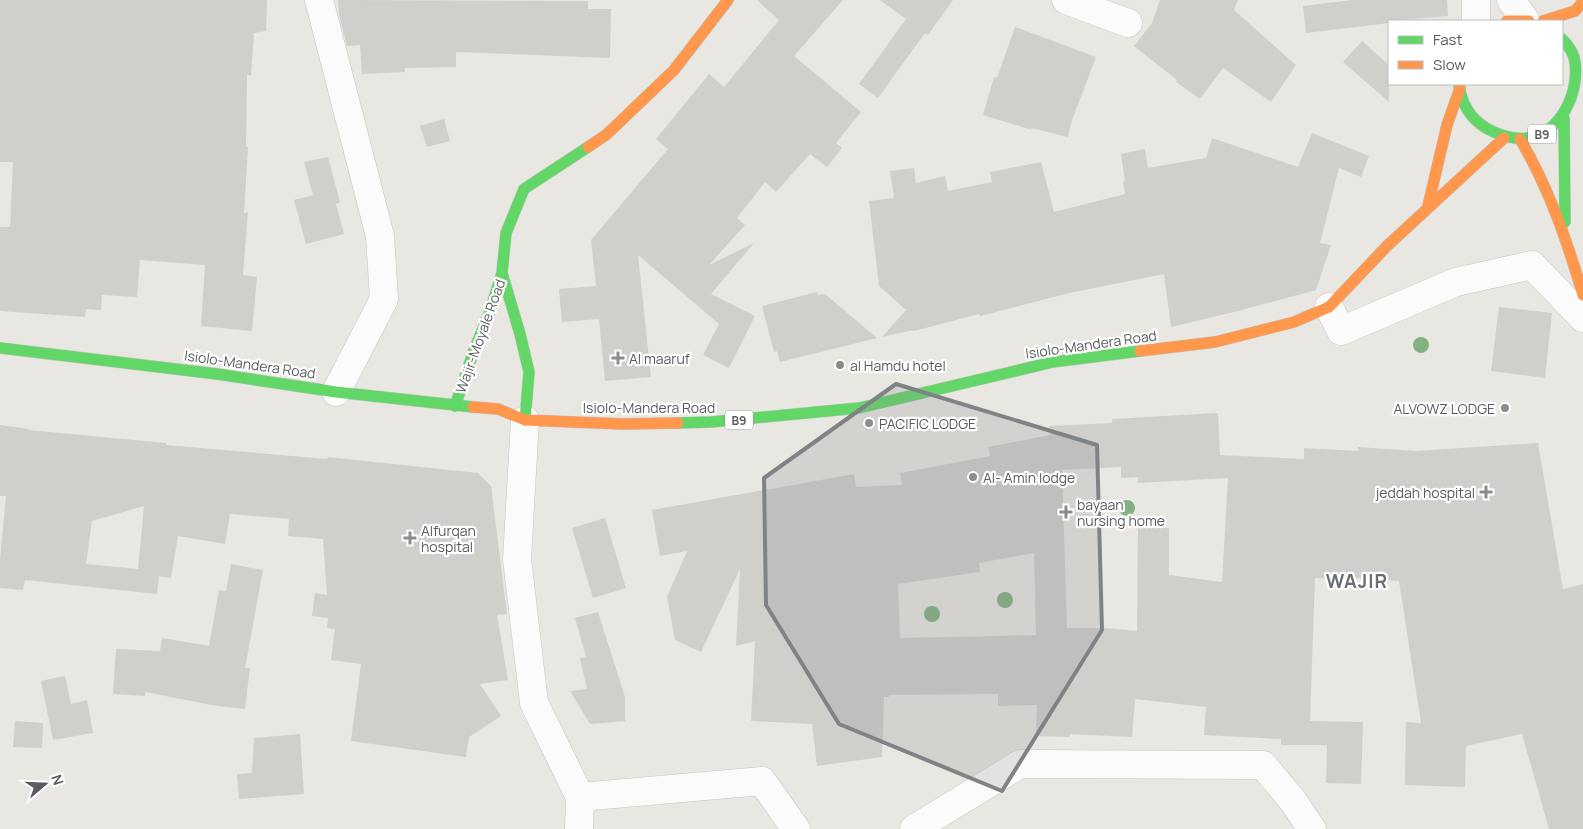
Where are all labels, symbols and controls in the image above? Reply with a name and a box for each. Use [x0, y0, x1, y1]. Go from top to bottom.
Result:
legend [1388, 20, 1563, 85]
text: Fast [1433, 29, 1462, 50]
text: Slow [1433, 54, 1466, 75]
road number: B9 [1528, 125, 1556, 144]
street label: Wajir-Moyale Road [451, 276, 509, 396]
street label: Isiolo-Mandera Road [1024, 325, 1158, 363]
street label: Isiolo-Mandera Road [183, 345, 317, 383]
place label: Al maaruf [629, 349, 690, 368]
marker: Al maaruf [611, 351, 625, 365]
place label: al Hamdu hotel [850, 356, 946, 375]
marker: al Hamdu hotel [834, 359, 846, 371]
street label: Isiolo-Mandera Road [583, 398, 715, 417]
place label: ALVOWZ LODGE [1393, 399, 1495, 418]
marker: ALVOWZ LODGE [1499, 402, 1511, 414]
road number: B9 [725, 410, 753, 430]
place label: PACIFIC LODGE [879, 414, 976, 433]
marker: PACIFIC LODGE [863, 417, 875, 429]
place label: Al- Amin lodge [983, 468, 1075, 487]
marker: Al- Amin lodge [967, 471, 979, 483]
place label: jeddah hospital [1375, 483, 1475, 502]
marker: jeddah hospital [1479, 485, 1493, 499]
place label: bayaan nursing home [1077, 495, 1165, 530]
marker: bayaan nursing home [1059, 505, 1073, 519]
place label: Alfurqan hospital [421, 521, 476, 556]
marker: Alfurqan hospital [403, 531, 417, 545]
district label: WAJIR [1326, 568, 1388, 594]
north arrow [20, 759, 70, 809]
text: N [47, 772, 68, 787]

